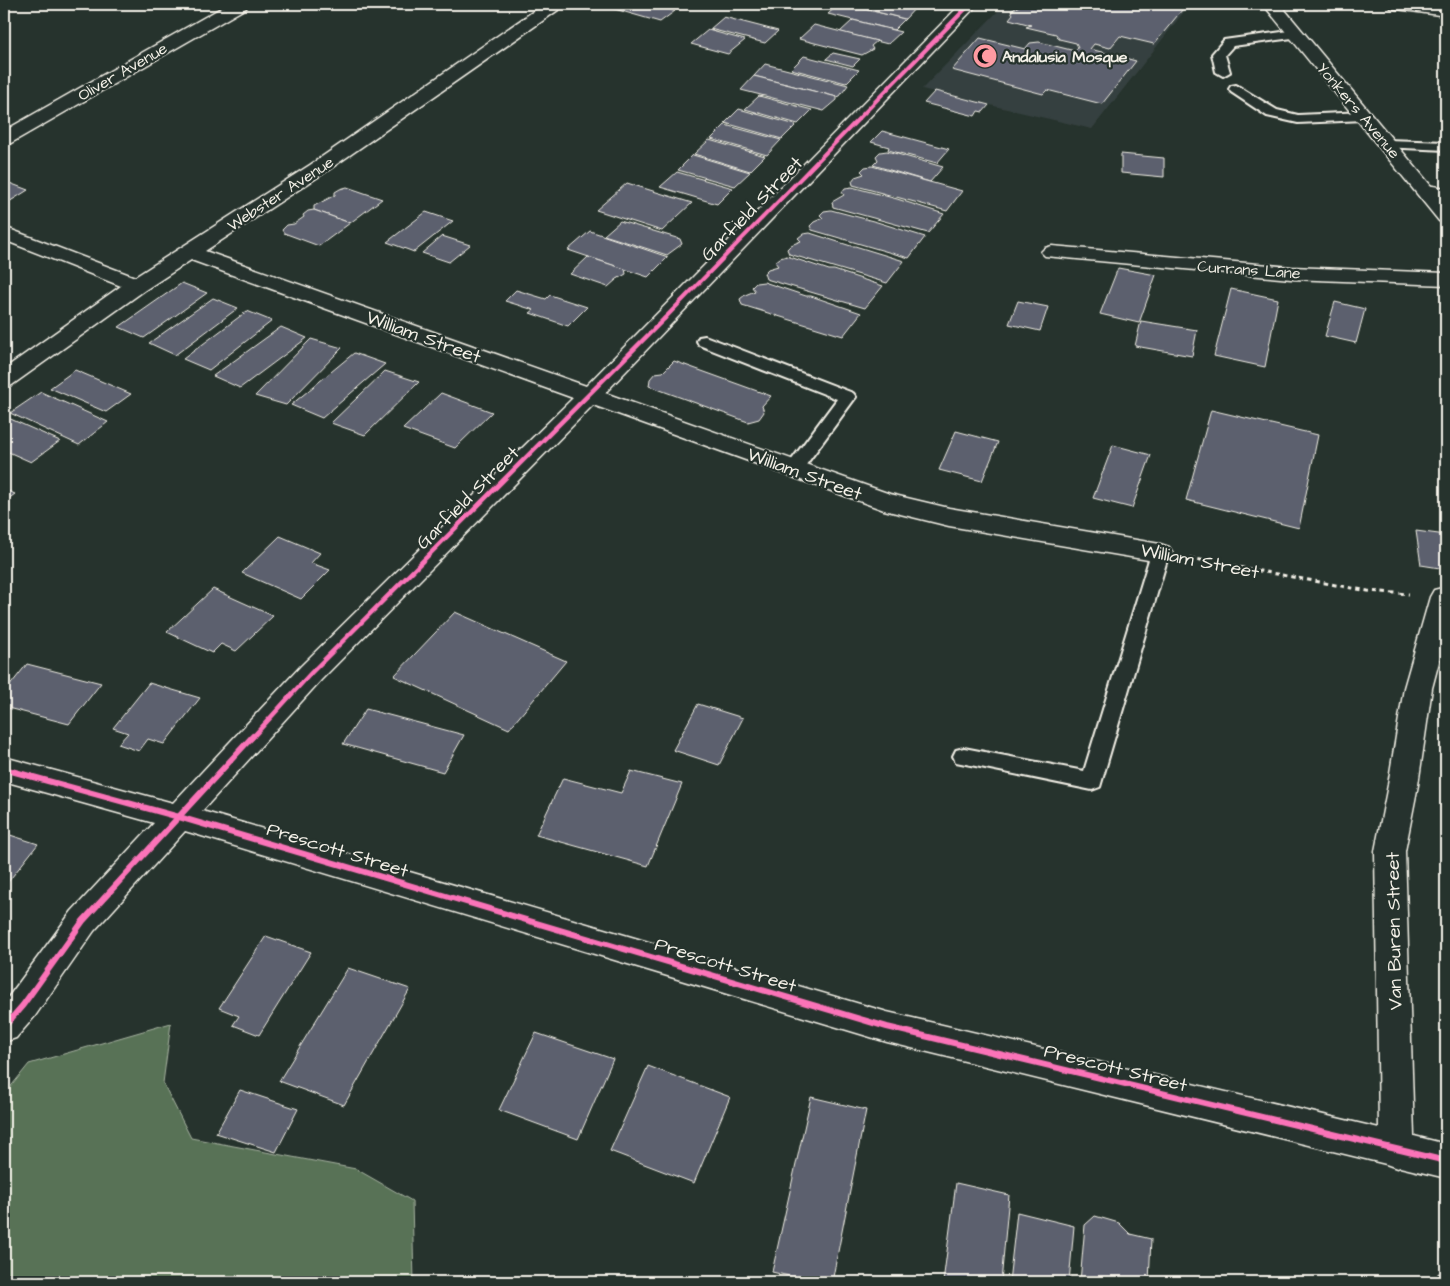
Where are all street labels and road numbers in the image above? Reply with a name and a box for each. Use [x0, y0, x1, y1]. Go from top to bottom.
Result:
street label: Oliver Avenue [74, 37, 172, 106]
street label: Yonkers Avenue [1311, 58, 1405, 164]
street label: Garfield Street [695, 150, 809, 268]
street label: Webster Avenue [223, 151, 338, 237]
street label: Currans Lane [1197, 255, 1302, 285]
street label: William Street [362, 304, 485, 371]
street label: Garfield Street [410, 440, 526, 556]
street label: William Street [743, 441, 866, 508]
street label: William Street [1138, 537, 1262, 586]
street label: Prescott Street [263, 816, 412, 885]
street label: Van Buren Street [1380, 851, 1409, 1010]
street label: Prescott Street [651, 931, 800, 1000]
street label: Prescott Street [1041, 1038, 1190, 1099]

